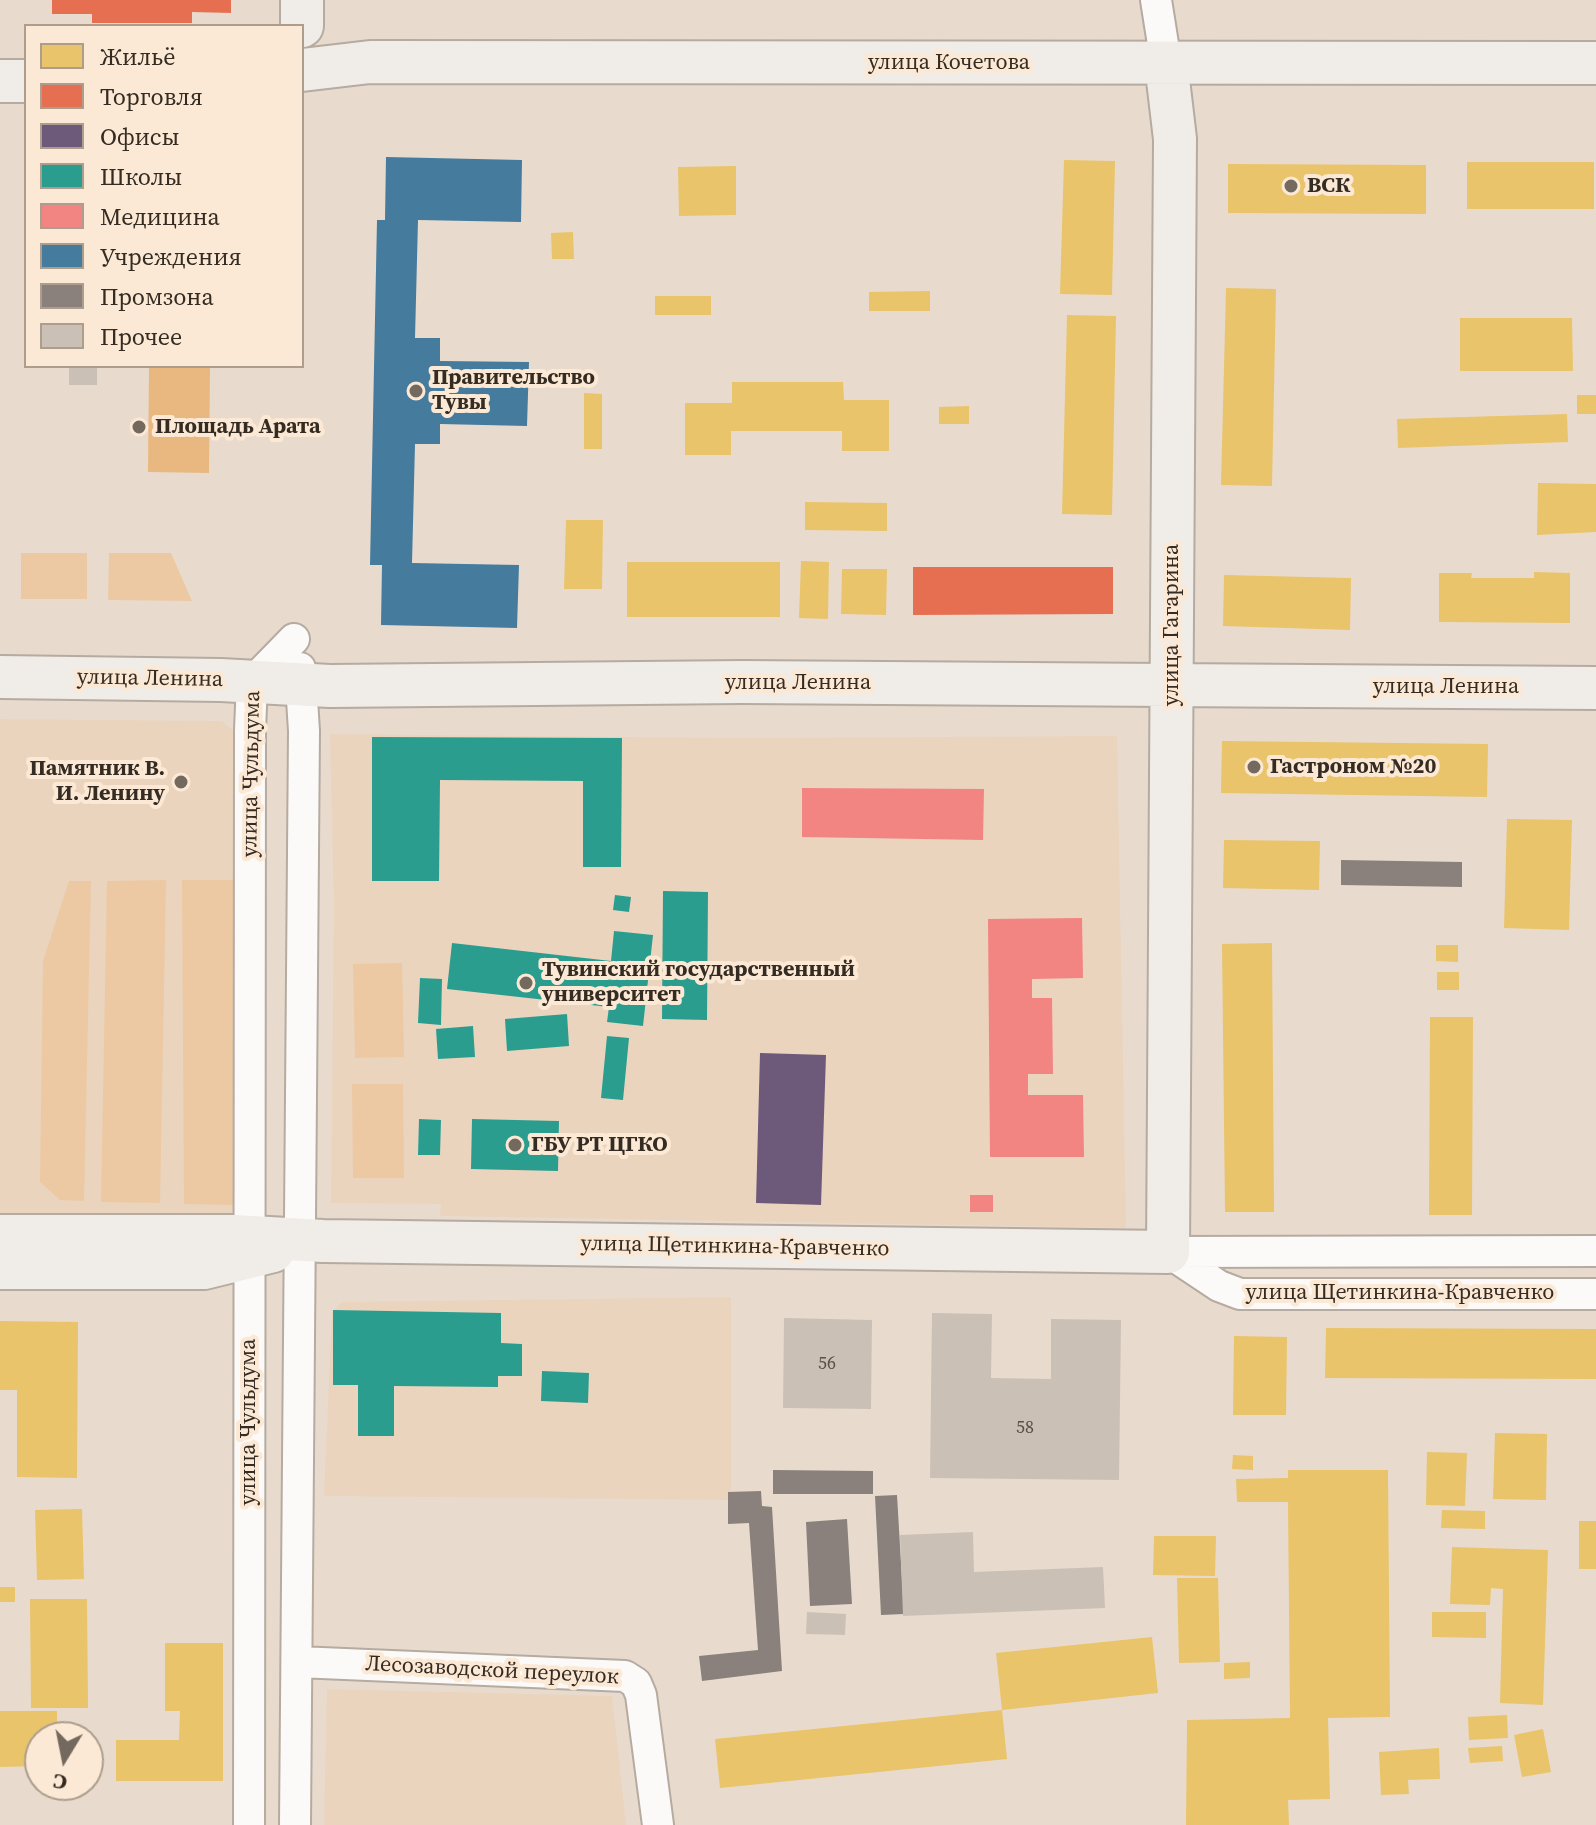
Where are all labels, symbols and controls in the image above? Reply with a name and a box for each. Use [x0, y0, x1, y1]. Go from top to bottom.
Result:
legend [24, 24, 304, 368]
text: Жильё [100, 40, 175, 73]
street label: улица Кочетова [868, 50, 1030, 76]
text: Торговля [100, 80, 203, 113]
text: Офисы [100, 120, 180, 153]
text: Школы [100, 160, 182, 193]
place label: ВСК [1307, 173, 1350, 199]
marker: ВСК [1282, 177, 1300, 195]
text: Медицина [100, 200, 220, 233]
text: Учреждения [100, 240, 241, 273]
text: Промзона [100, 280, 214, 313]
text: Прочее [100, 320, 182, 353]
place label: Правительство Тувы [432, 365, 595, 416]
marker: Правительство Тувы [407, 382, 425, 400]
place label: Площадь Арата [155, 414, 321, 440]
marker: Площадь Арата [130, 418, 148, 436]
street label: улица Гагарина [1159, 544, 1185, 706]
street label: улица Ленина [77, 665, 223, 693]
street label: улица Ленина [725, 670, 871, 696]
street label: улица Ленина [1373, 674, 1519, 700]
street label: улица Чульдума [237, 690, 267, 858]
place label: Гастроном №20 [1270, 754, 1436, 780]
place label: Памятник В. И. Ленину [29, 756, 165, 808]
marker: Гастроном №20 [1245, 758, 1263, 776]
marker: Памятник В. И. Ленину [172, 773, 190, 791]
place label: Тувинский государственный университет [542, 957, 855, 1008]
marker: Тувинский государственный университет [517, 974, 535, 992]
place label: ГБУ РТ ЦГКО [531, 1132, 668, 1158]
marker: ГБУ РТ ЦГКО [506, 1136, 524, 1154]
street label: улица Щетинкина-Кравченко [580, 1231, 890, 1263]
street label: улица Щетинкина-Кравченко [1246, 1280, 1554, 1306]
street label: улица Чульдума [236, 1338, 262, 1506]
house number: 56 [818, 1353, 836, 1375]
house number: 58 [1016, 1417, 1034, 1439]
street label: Лесозаводской переулок [364, 1651, 620, 1691]
north arrow [24, 1721, 104, 1801]
text: С [51, 1767, 70, 1799]

